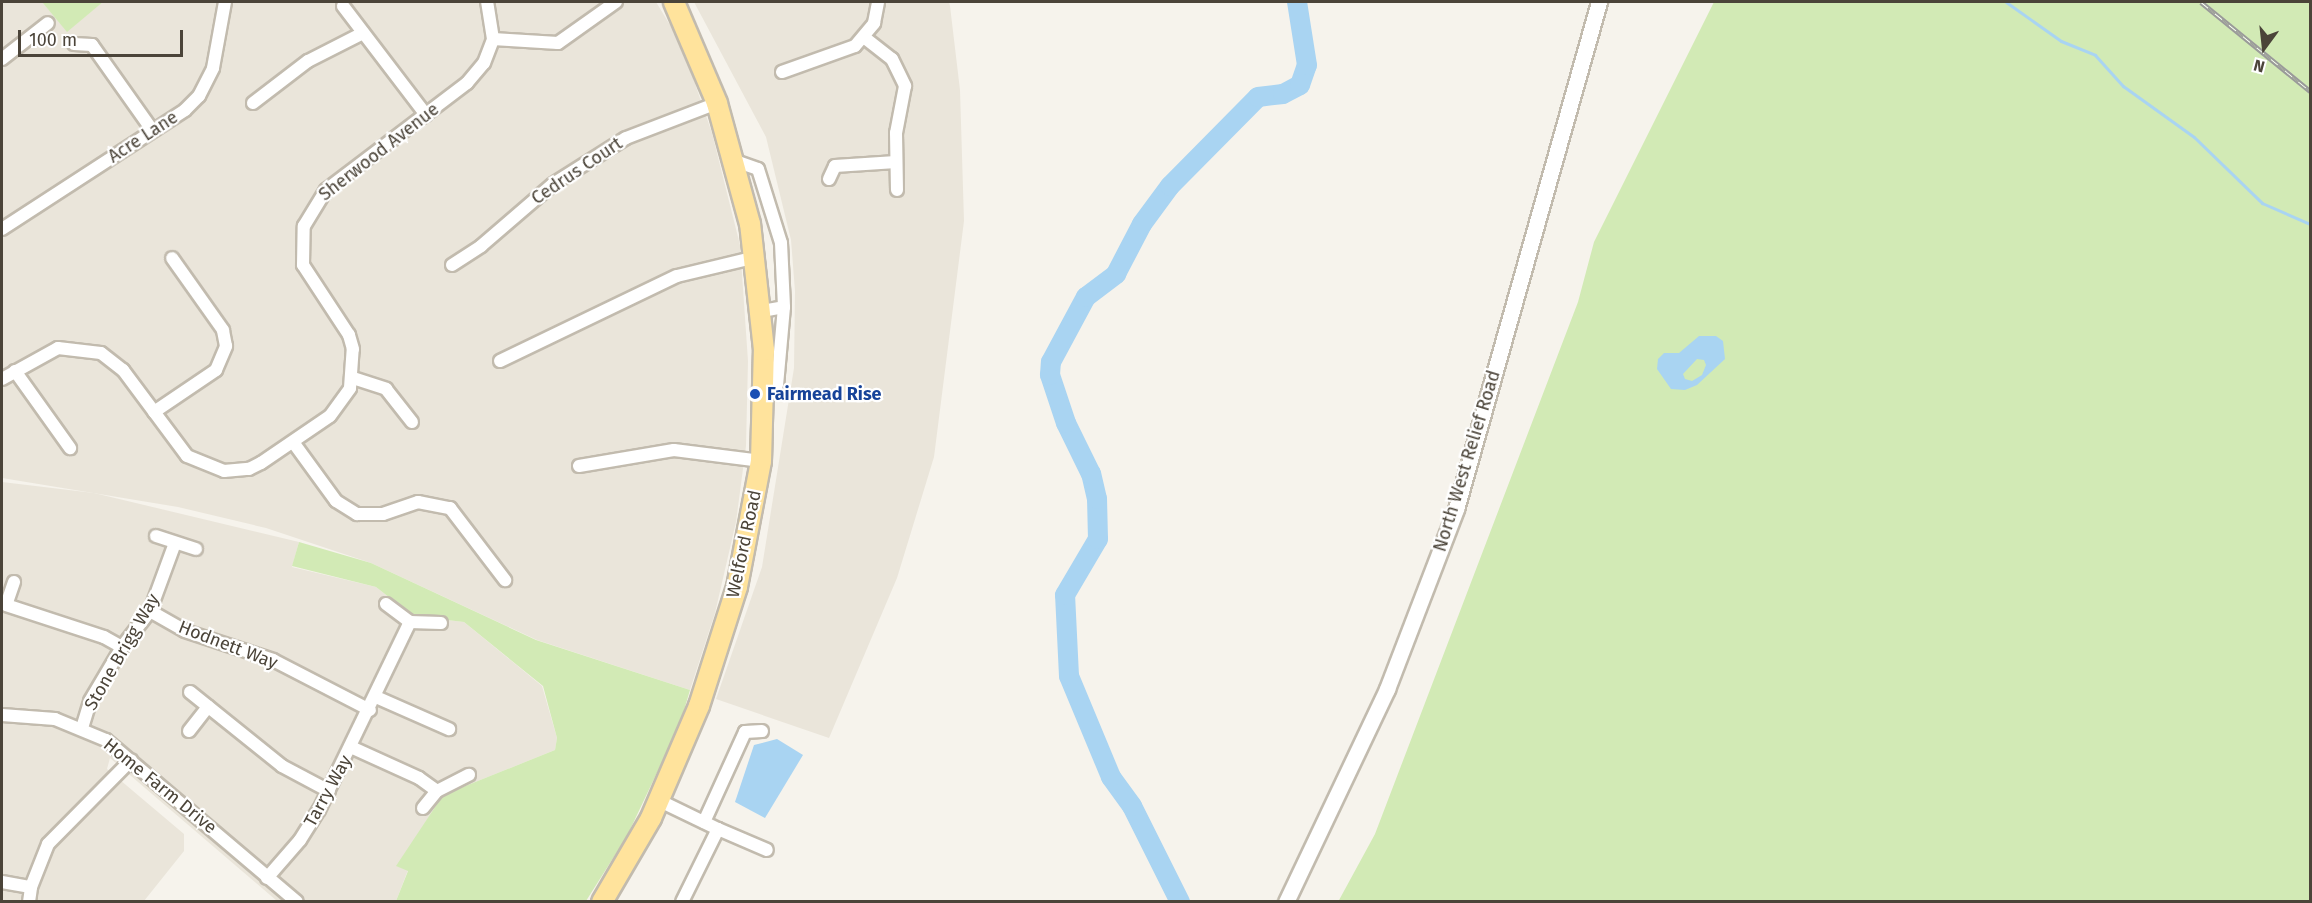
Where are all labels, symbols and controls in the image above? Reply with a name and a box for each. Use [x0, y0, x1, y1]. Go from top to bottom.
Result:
scale bar [21, 18, 186, 56]
north arrow [2234, 18, 2294, 78]
text: 100 m [29, 29, 77, 51]
text: N [2252, 55, 2267, 76]
street label: Sherwood Avenue [315, 98, 443, 206]
street label: Acre Lane [104, 106, 182, 168]
street label: Cedrus Court [527, 133, 627, 209]
street label: North West Relief Road [1429, 368, 1505, 554]
place label: Fairmead Rise [767, 383, 882, 405]
marker: Fairmead Rise [748, 387, 762, 401]
street label: Welford Road [722, 488, 766, 600]
street label: Stone Brigg Way [80, 590, 164, 714]
street label: Hodnett Way [175, 616, 281, 674]
street label: Home Farm Drive [99, 734, 221, 838]
street label: Tarry Way [300, 751, 356, 831]

